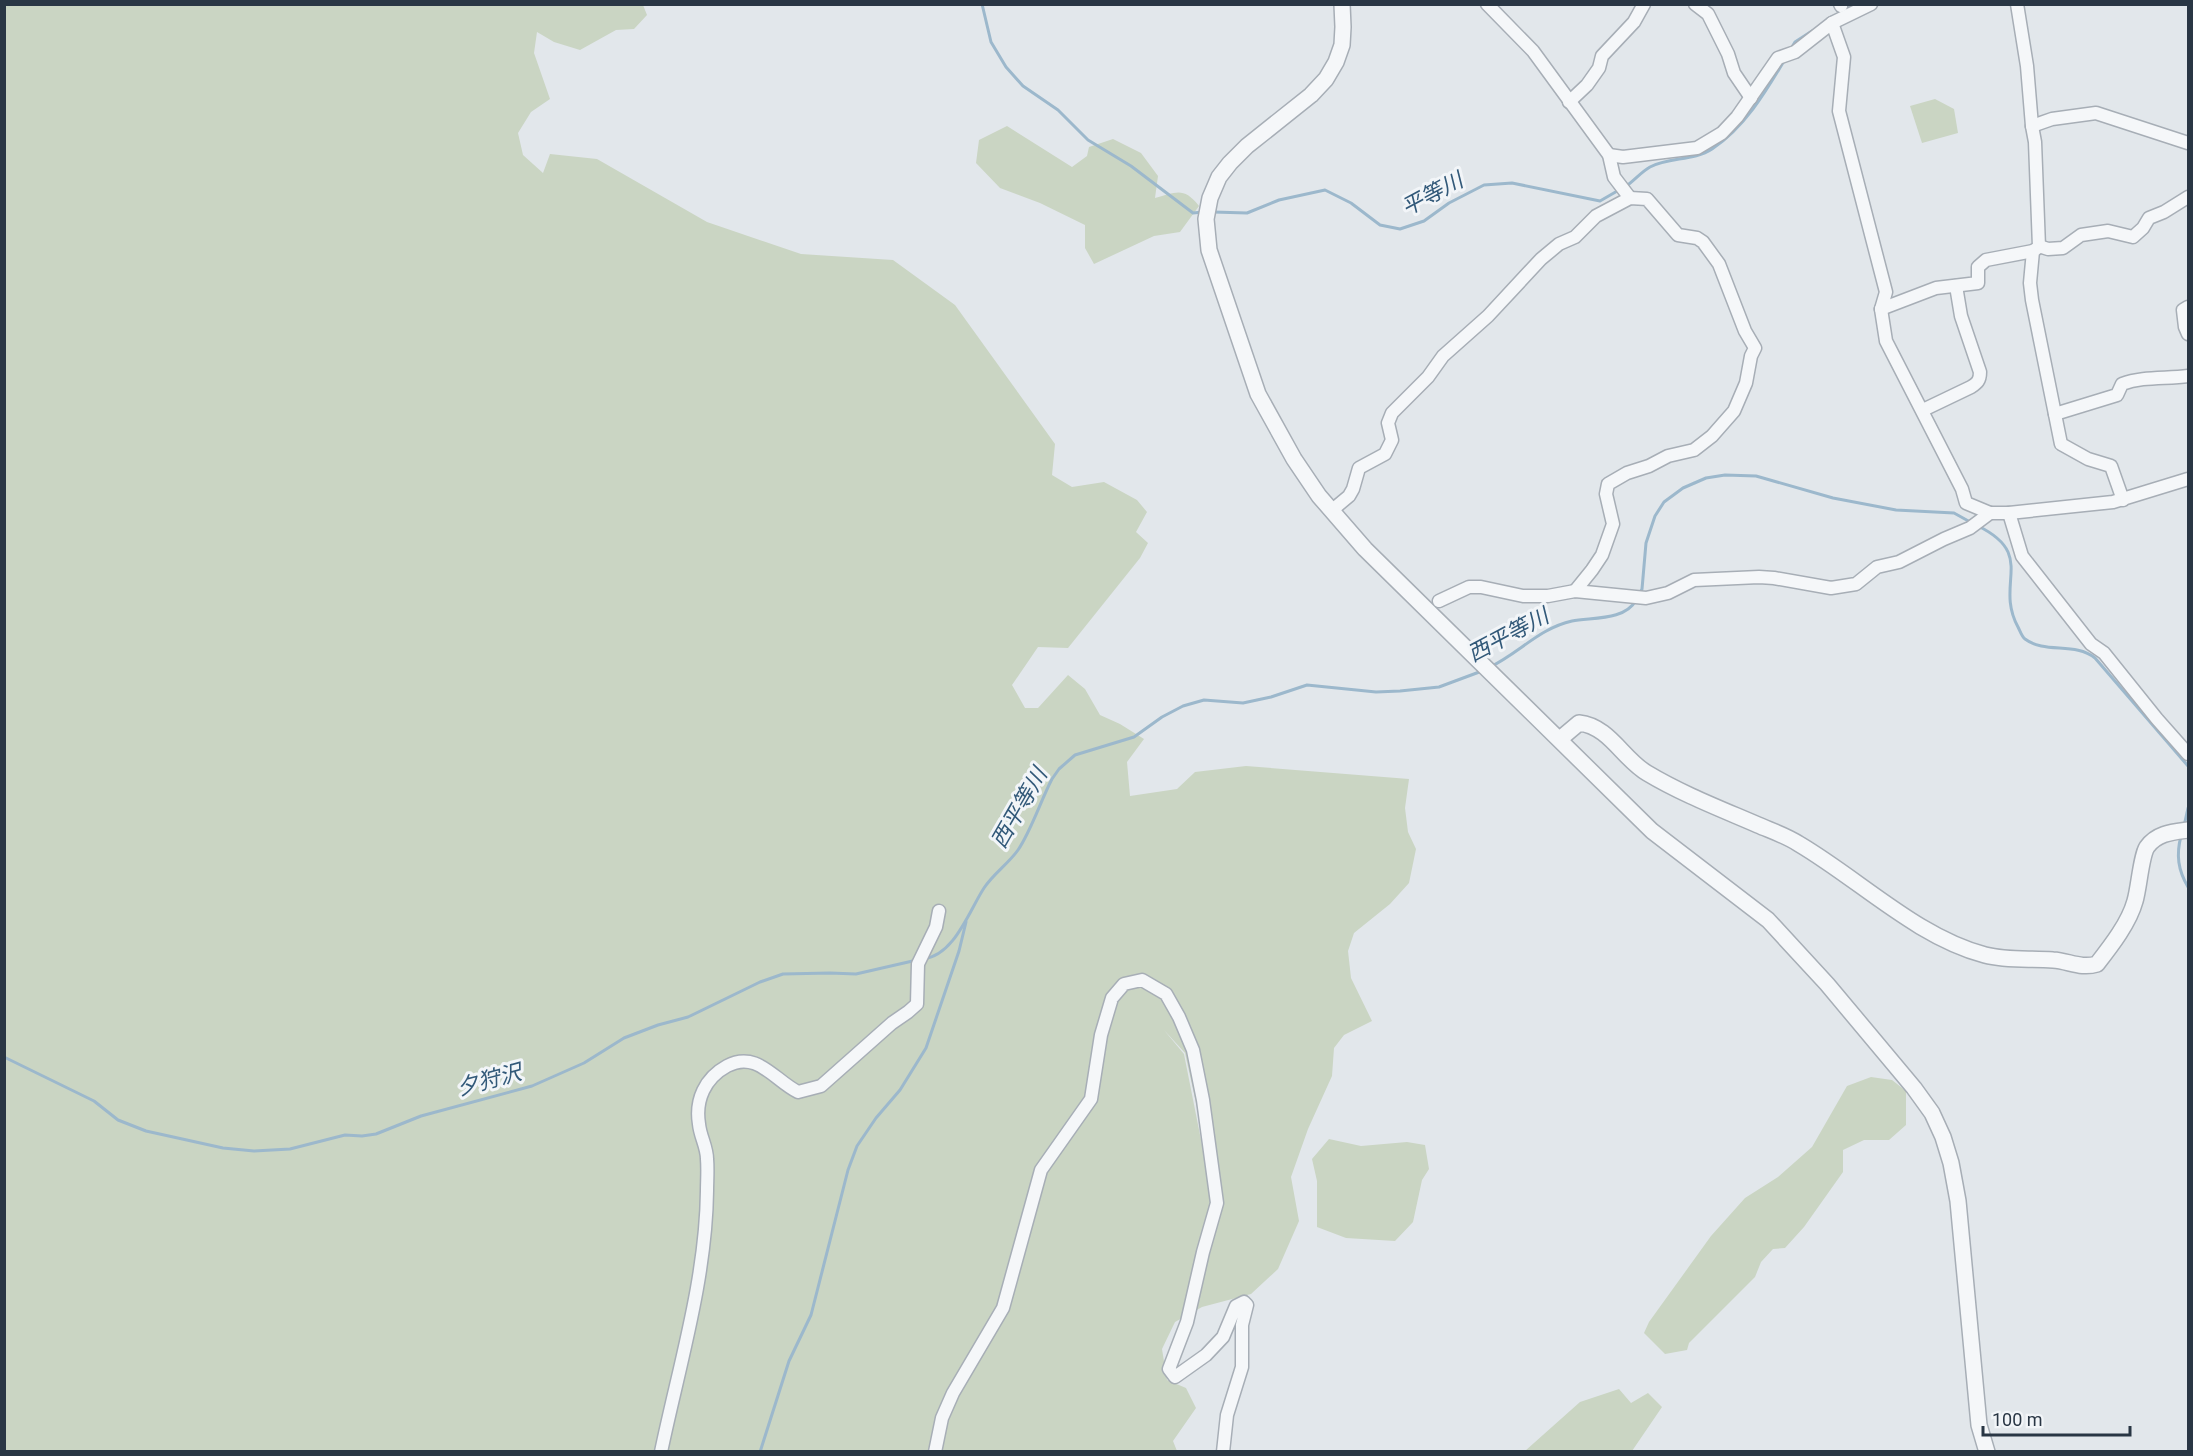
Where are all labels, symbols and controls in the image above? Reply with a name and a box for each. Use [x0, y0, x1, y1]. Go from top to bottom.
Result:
water label: 平等川 [1397, 167, 1469, 221]
water label: 西平等川 [1463, 602, 1554, 667]
water label: 西平等川 [986, 762, 1053, 852]
water label: 夕狩沢 [454, 1059, 527, 1101]
scale bar [1983, 1399, 2130, 1437]
text: 100 m [1992, 1409, 2043, 1430]

